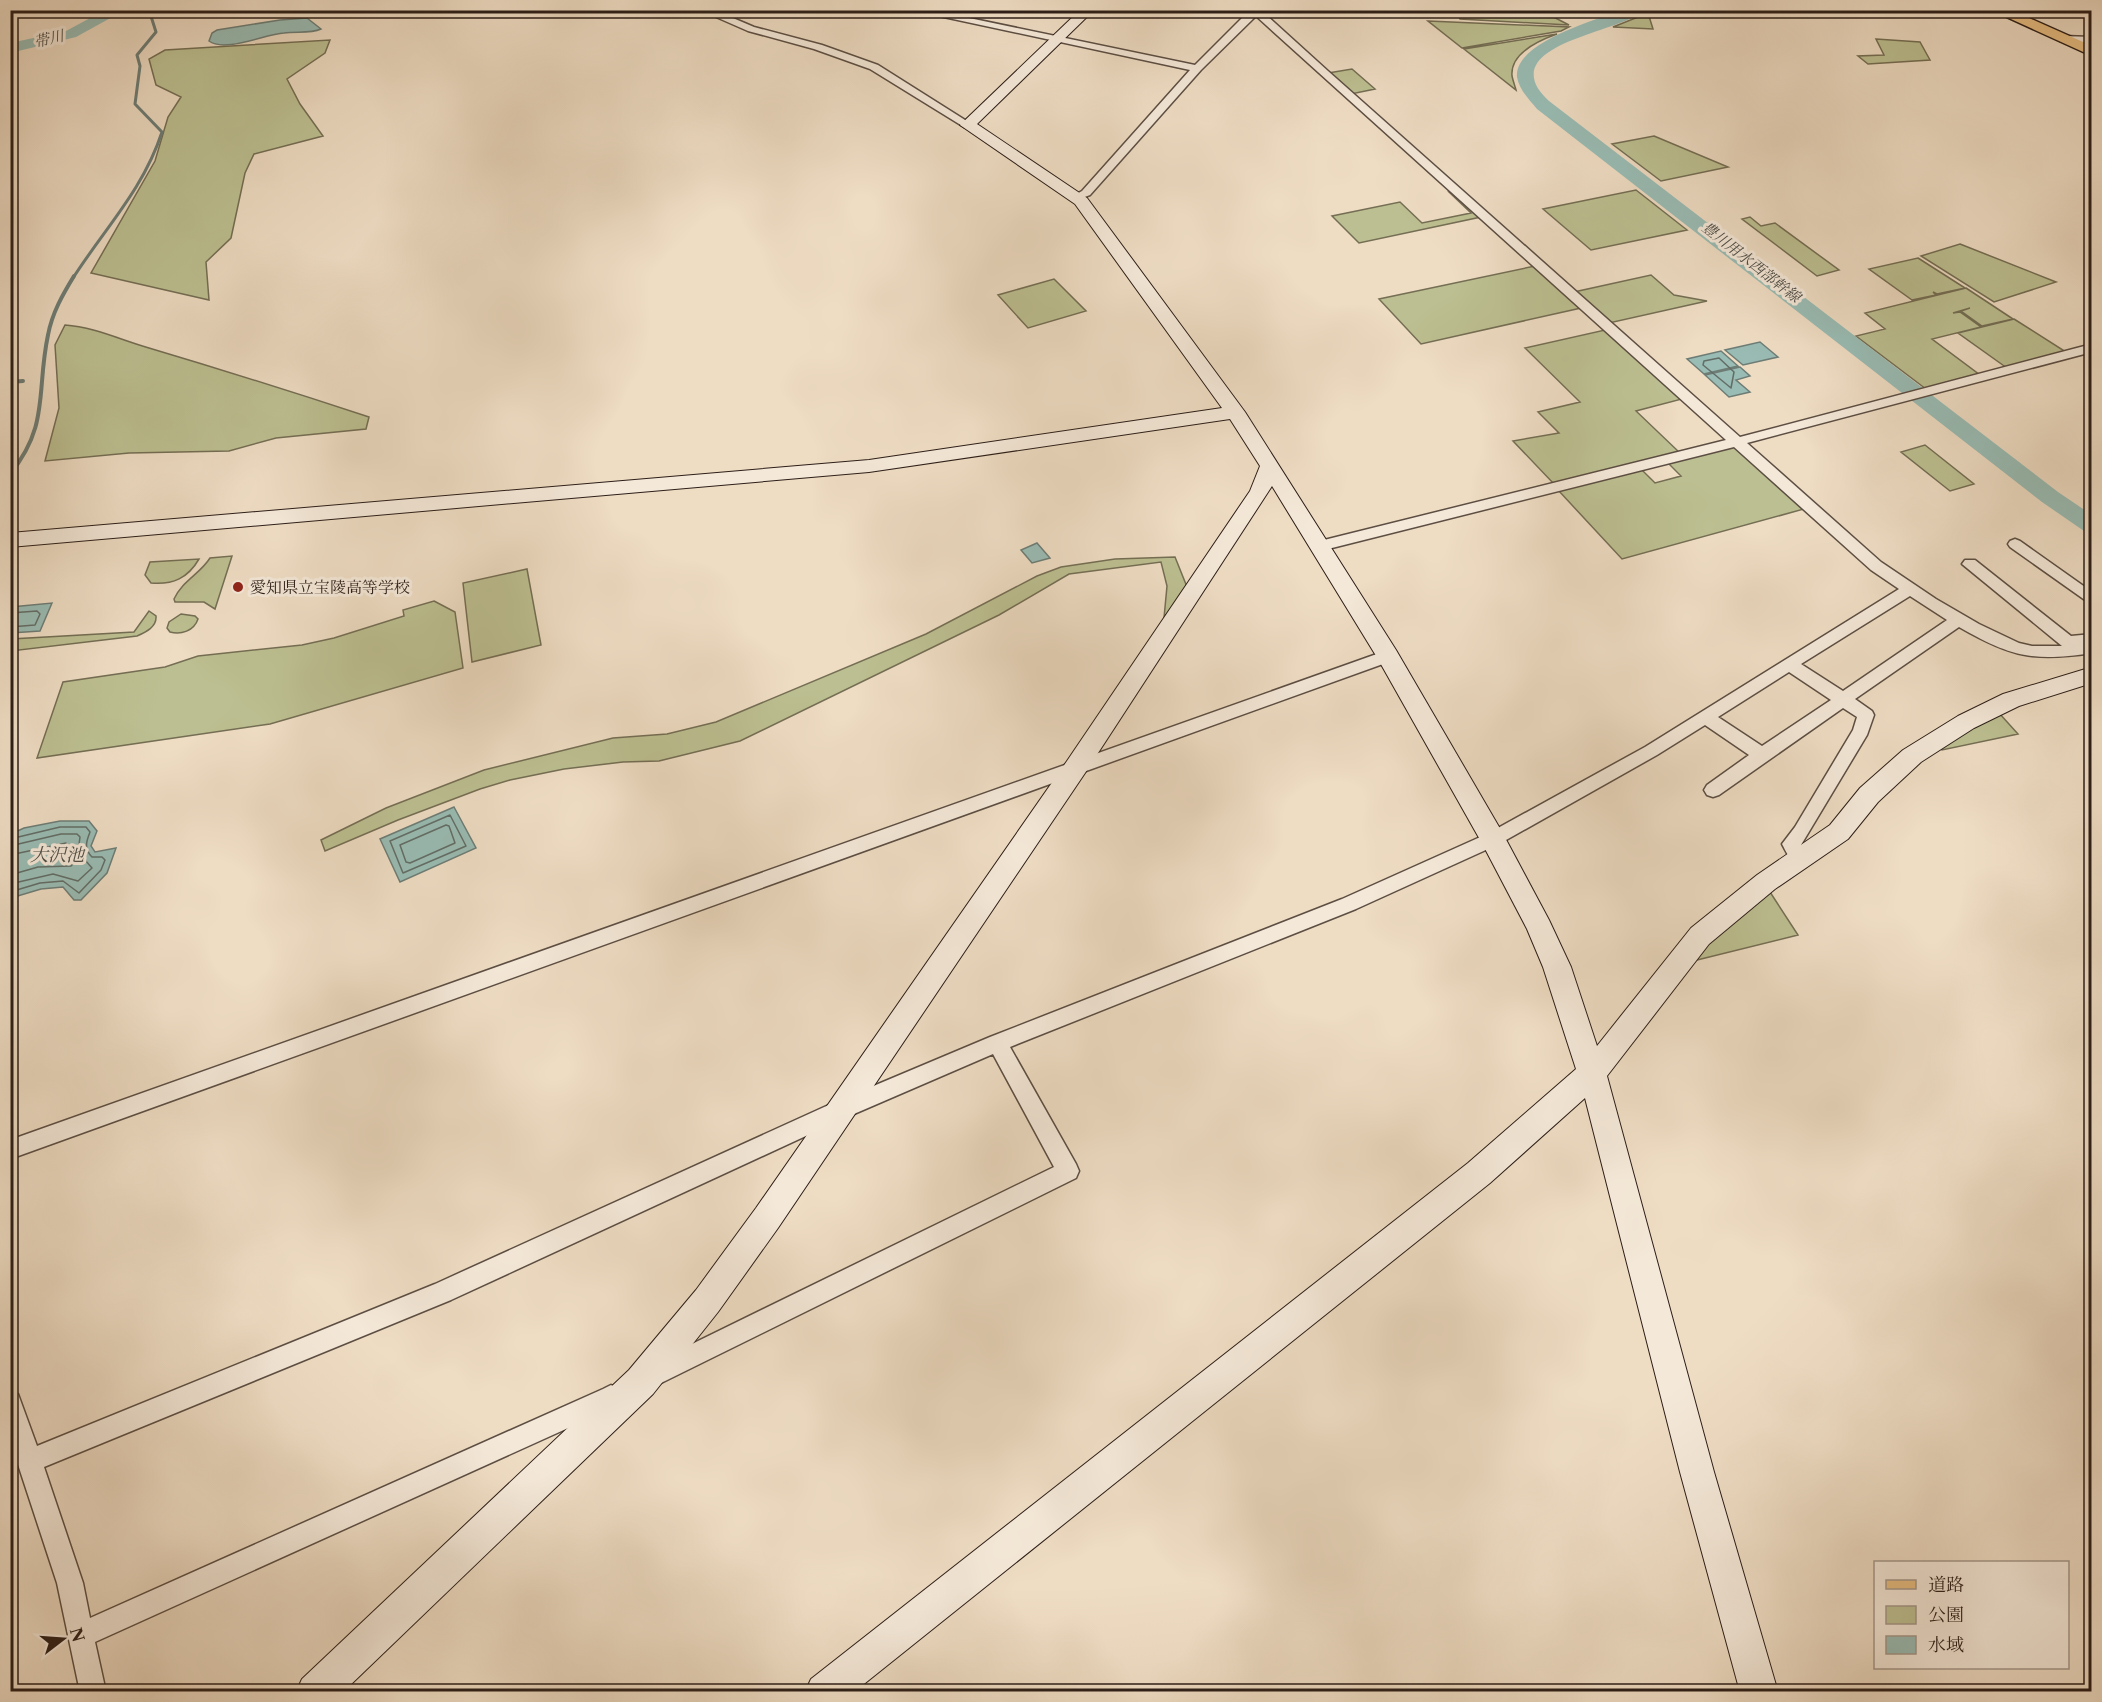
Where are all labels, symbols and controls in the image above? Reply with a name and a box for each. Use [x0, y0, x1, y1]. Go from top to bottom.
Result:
water label: 帯川 [32, 25, 68, 51]
water label: 豊川用水西部幹線 [1698, 217, 1806, 307]
place label: 愛知県立宝陵高等学校 [250, 577, 410, 597]
marker: 愛知県立宝陵高等学校 [231, 580, 245, 594]
water label: 大沢池 [30, 844, 86, 866]
legend [1874, 1561, 2069, 1669]
text: 道路 [1928, 1574, 1964, 1596]
text: 公園 [1928, 1604, 1964, 1626]
north arrow [33, 1609, 93, 1669]
text: N [66, 1625, 89, 1644]
text: 水域 [1928, 1634, 1964, 1656]

